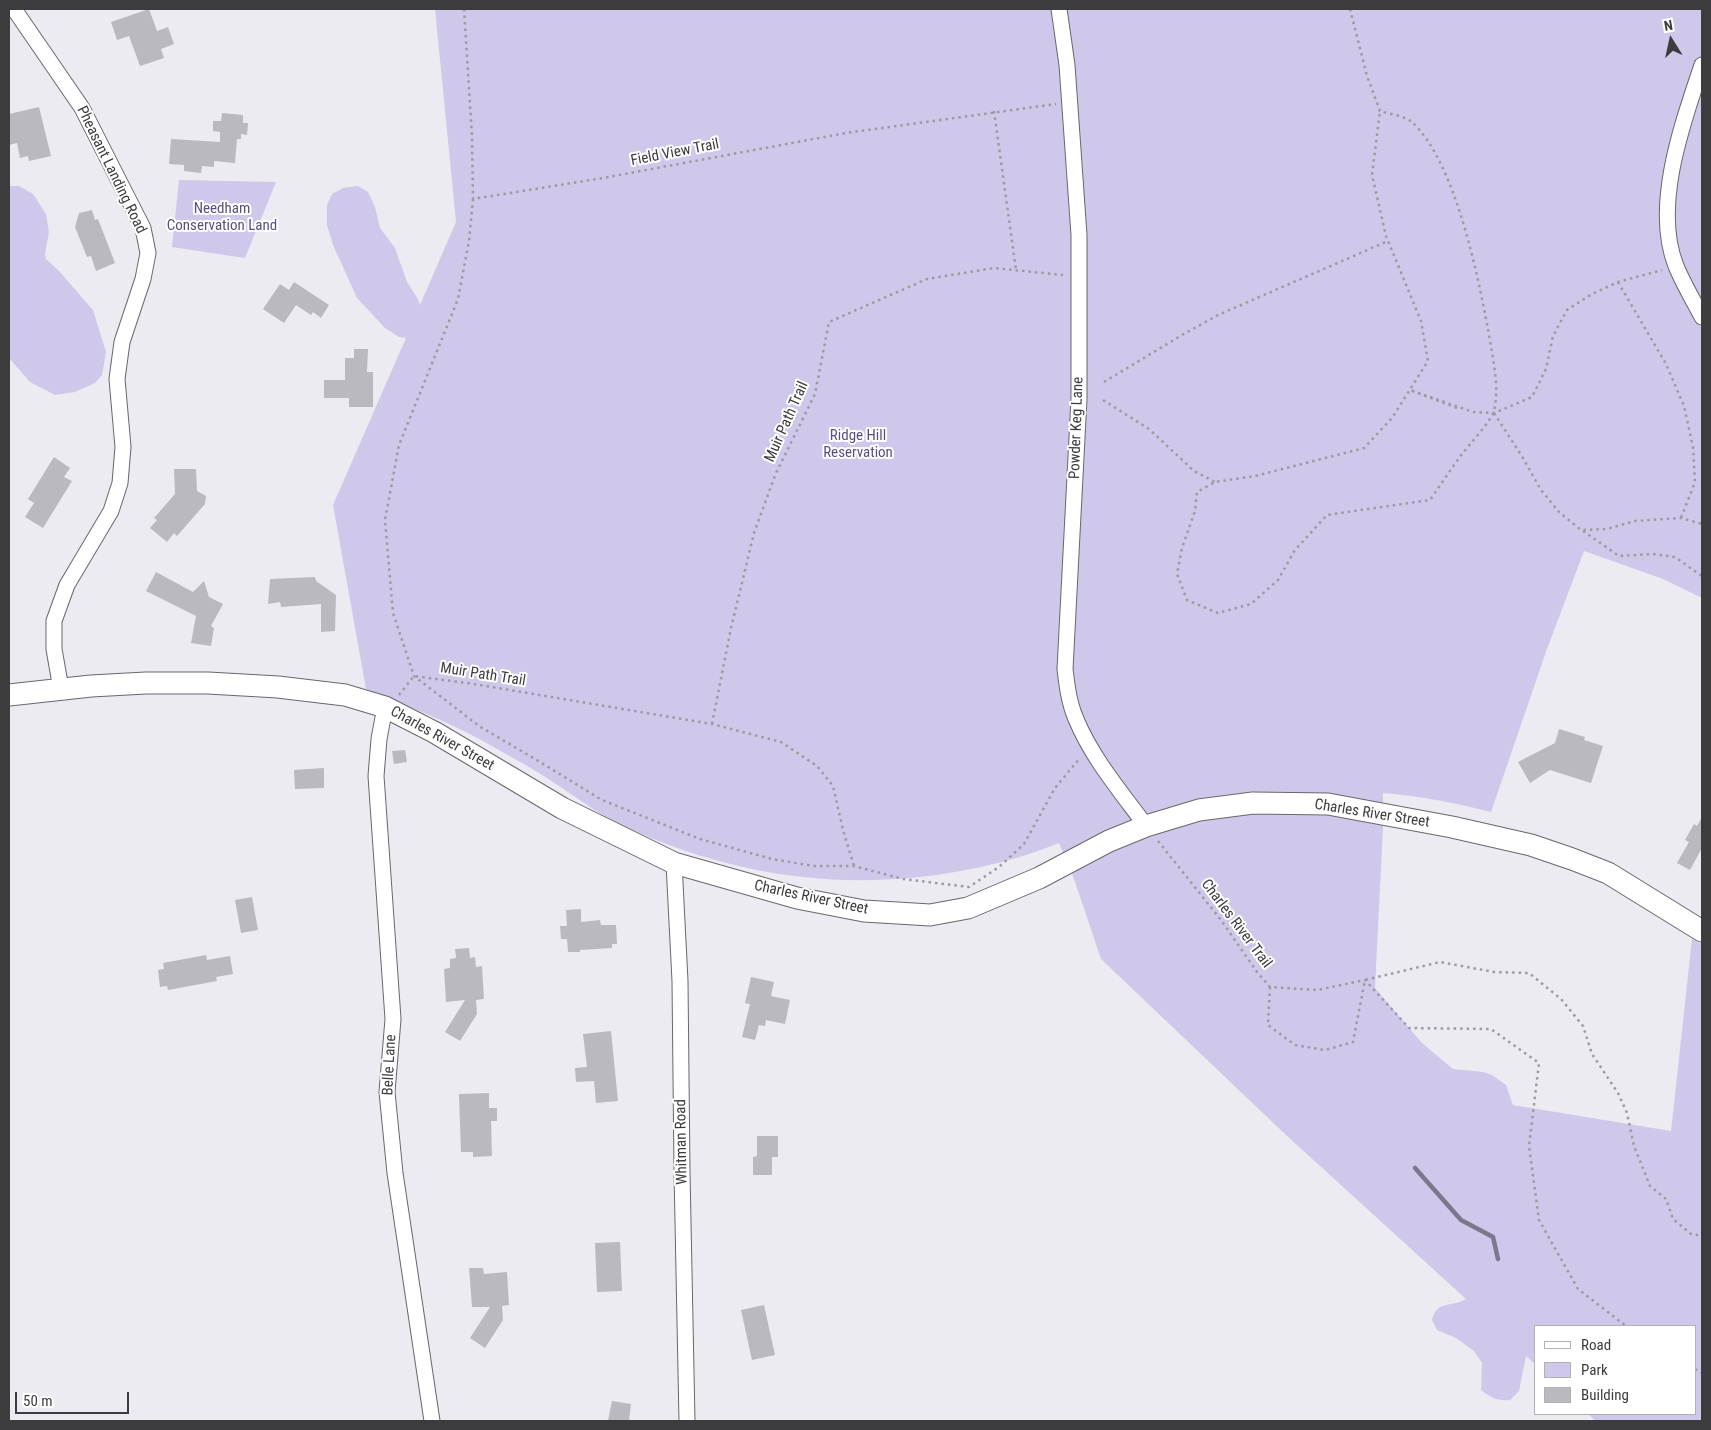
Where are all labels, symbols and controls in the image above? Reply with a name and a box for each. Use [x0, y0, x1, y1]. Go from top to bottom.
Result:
north arrow [1646, 15, 1696, 65]
text: N [1663, 17, 1674, 34]
street label: Pheasant Landing Road [72, 103, 150, 237]
street label: Field View Trail [629, 136, 721, 170]
park label: Needham Conservation Land [167, 200, 277, 235]
street label: Powder Keg Lane [1066, 376, 1088, 480]
street label: Muir Path Trail [761, 379, 813, 465]
park label: Ridge Hill Reservation [823, 427, 893, 462]
street label: Muir Path Trail [439, 659, 527, 691]
street label: Charles River Street [387, 703, 497, 775]
street label: Charles River Street [1313, 796, 1431, 832]
street label: Charles River Trail [1197, 876, 1275, 972]
street label: Charles River Street [752, 877, 870, 919]
street label: Belle Lane [379, 1034, 401, 1096]
street label: Whitman Road [672, 1099, 692, 1185]
legend [1534, 1325, 1696, 1415]
text: Road [1581, 1336, 1611, 1354]
text: Park [1581, 1361, 1608, 1379]
scale bar [18, 1382, 131, 1414]
text: Building [1581, 1386, 1629, 1404]
text: 50 m [23, 1392, 53, 1410]

